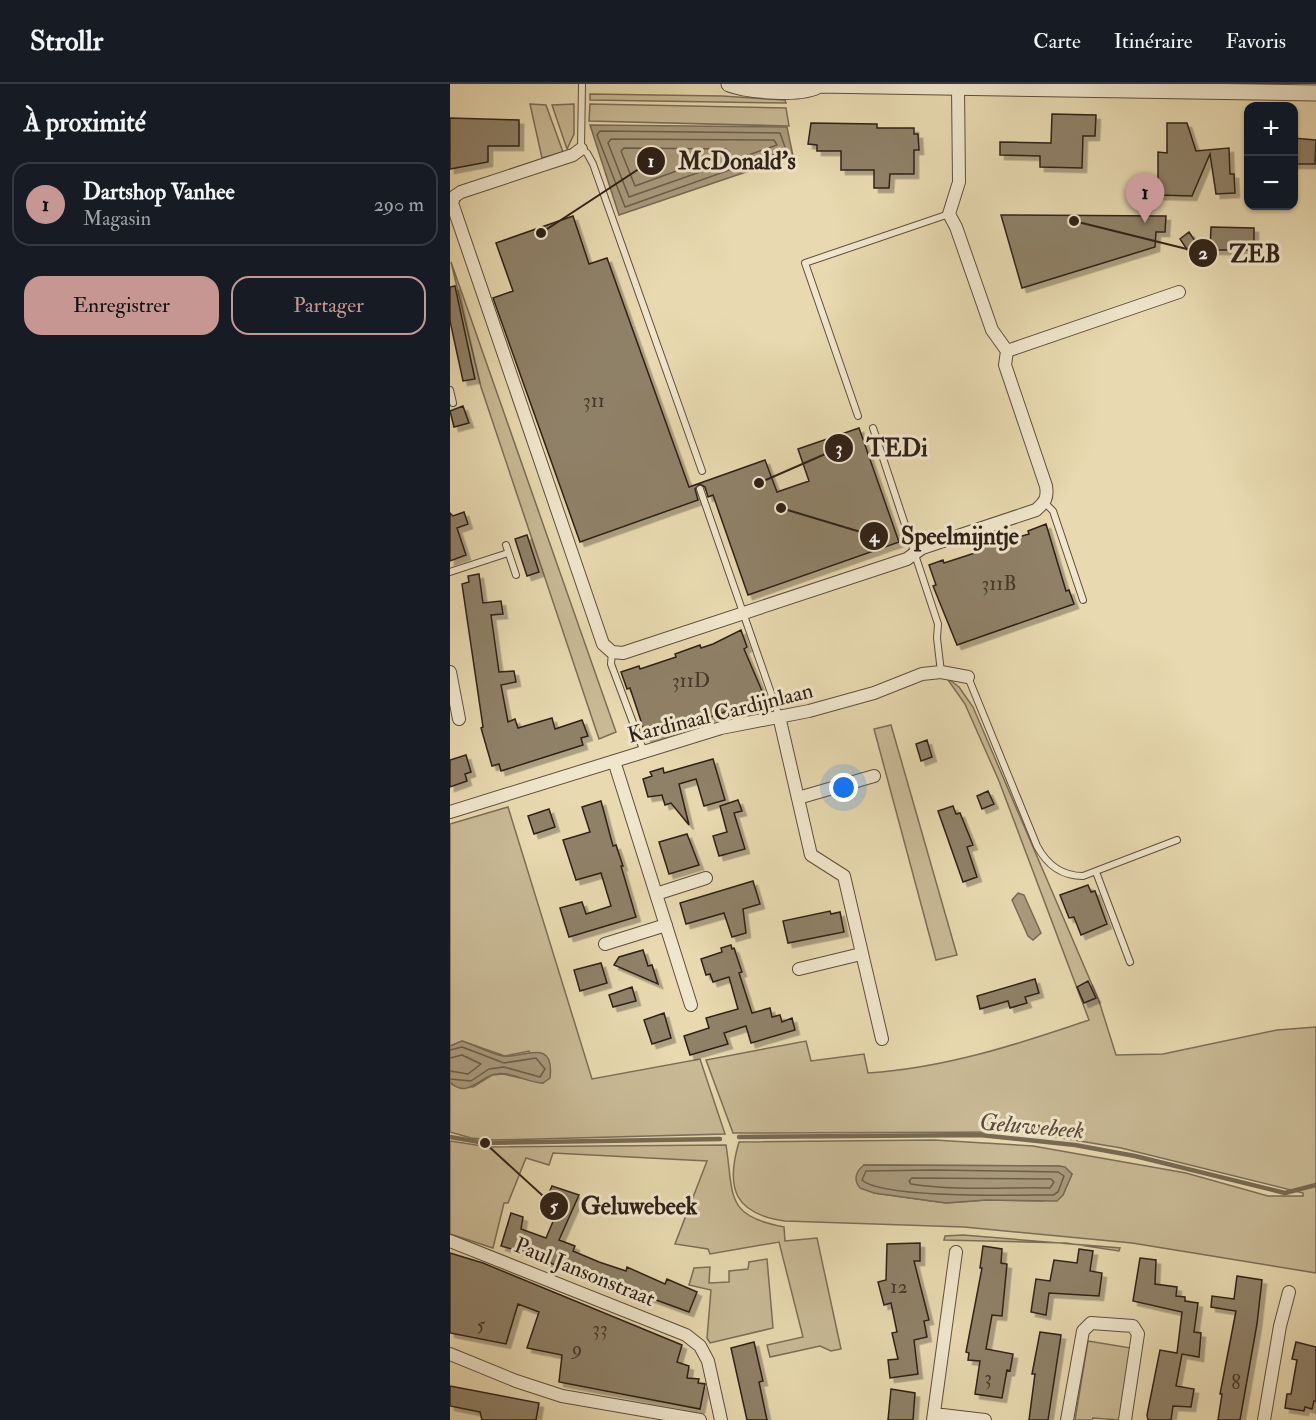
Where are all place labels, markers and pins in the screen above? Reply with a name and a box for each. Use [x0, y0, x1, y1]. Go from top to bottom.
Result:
callout: McDonald's [636, 140, 808, 182]
pin: 1 [1126, 174, 1164, 223]
callout: ZEB [1188, 232, 1293, 274]
callout: TEDi [824, 427, 939, 469]
callout: Speelmijntje [859, 515, 1031, 557]
callout: Geluwebeek [539, 1185, 709, 1227]

